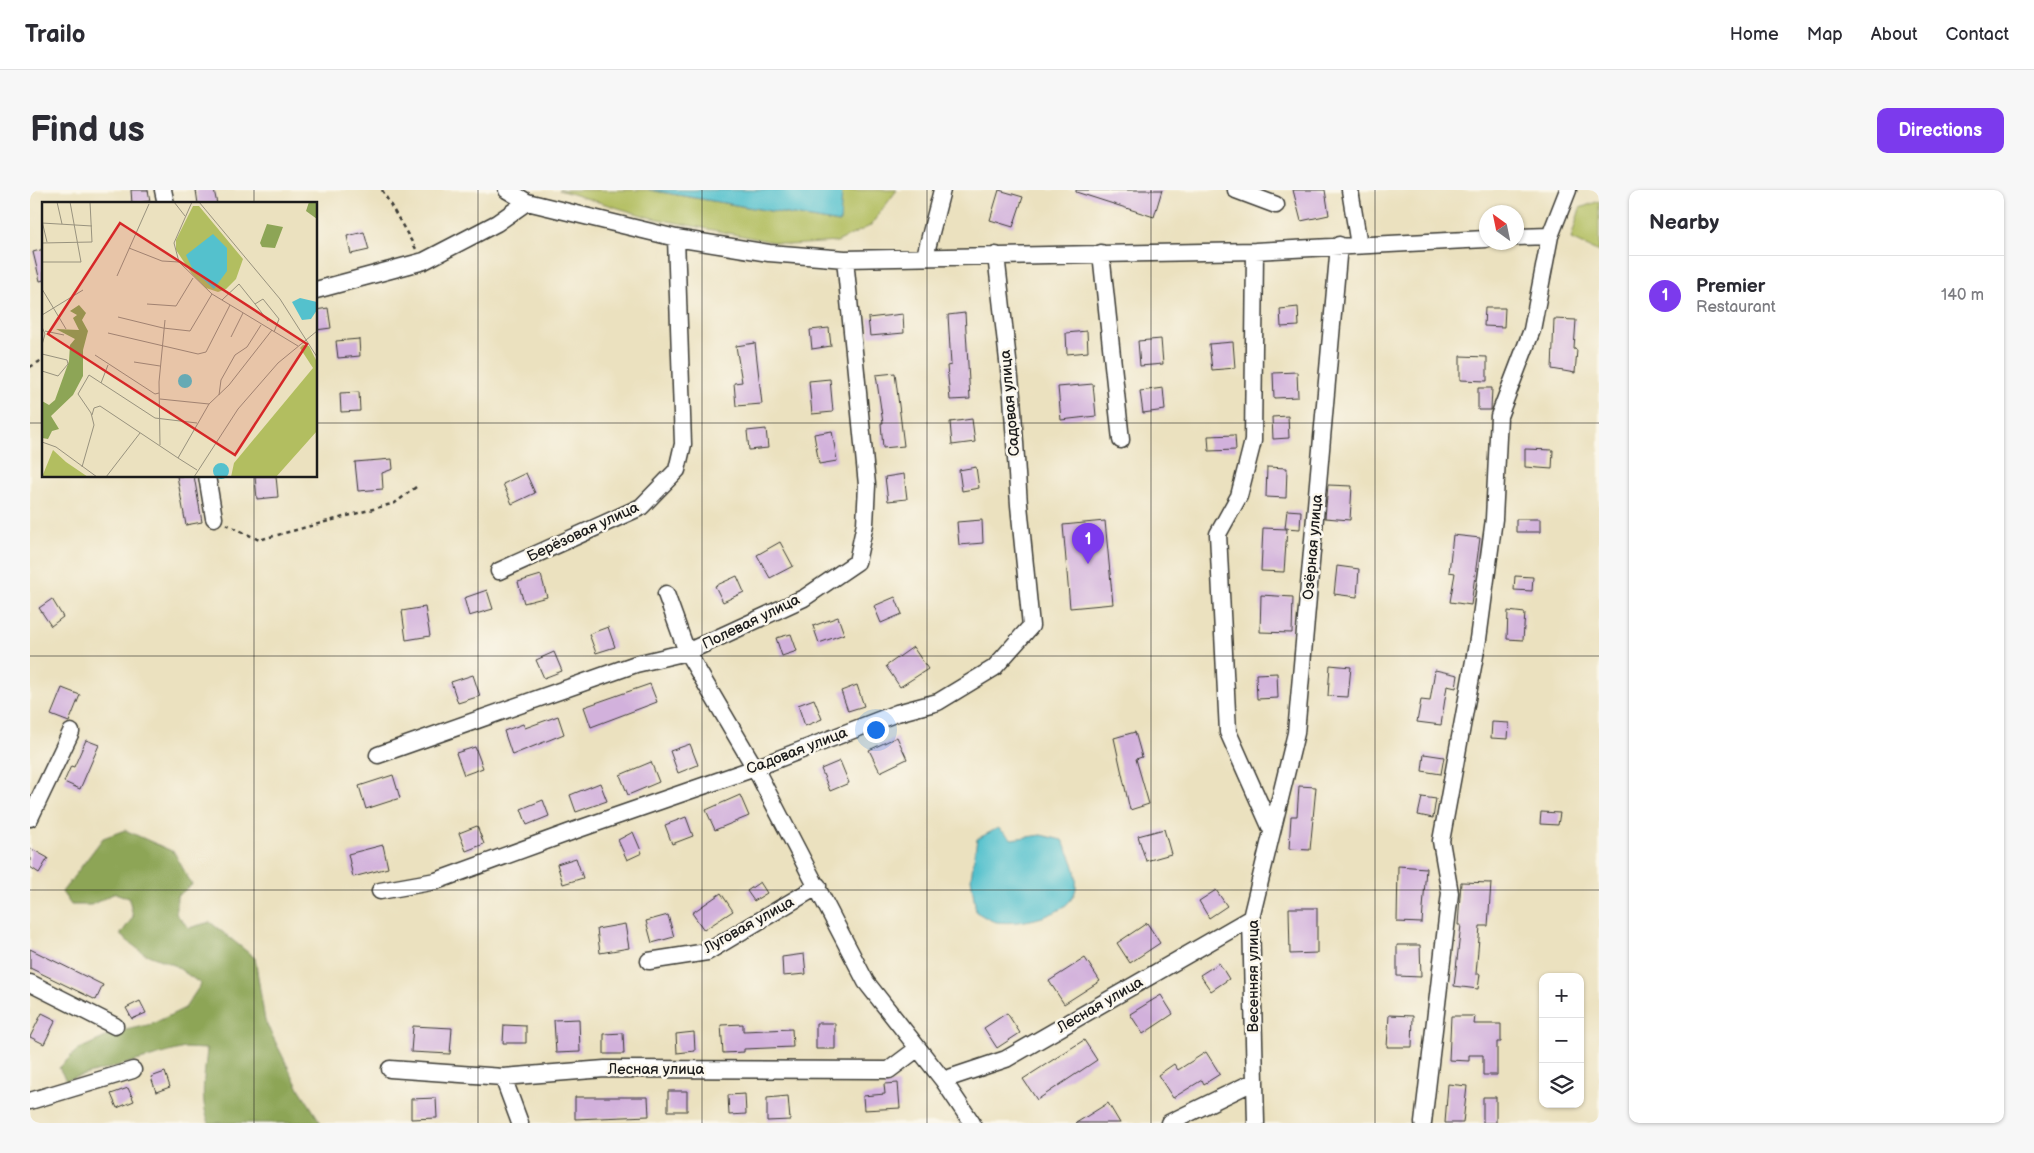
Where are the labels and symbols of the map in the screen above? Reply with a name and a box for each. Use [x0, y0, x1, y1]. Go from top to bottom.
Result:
inset map [42, 202, 318, 478]
north arrow [1479, 205, 1524, 250]
street label: Садовая улица [996, 349, 1024, 457]
street label: Озёрная улица [1299, 493, 1327, 601]
street label: Берёзовая улица [524, 498, 642, 566]
pin: 1 [1072, 523, 1104, 564]
street label: Полевая улица [699, 590, 803, 654]
your location [863, 717, 889, 743]
street label: Садовая улица [744, 723, 850, 779]
street label: Луговая улица [700, 892, 798, 958]
street label: Весенняя улица [1244, 919, 1263, 1032]
street label: Лесная улица [1053, 973, 1147, 1038]
street label: Лесная улица [607, 1060, 704, 1079]

